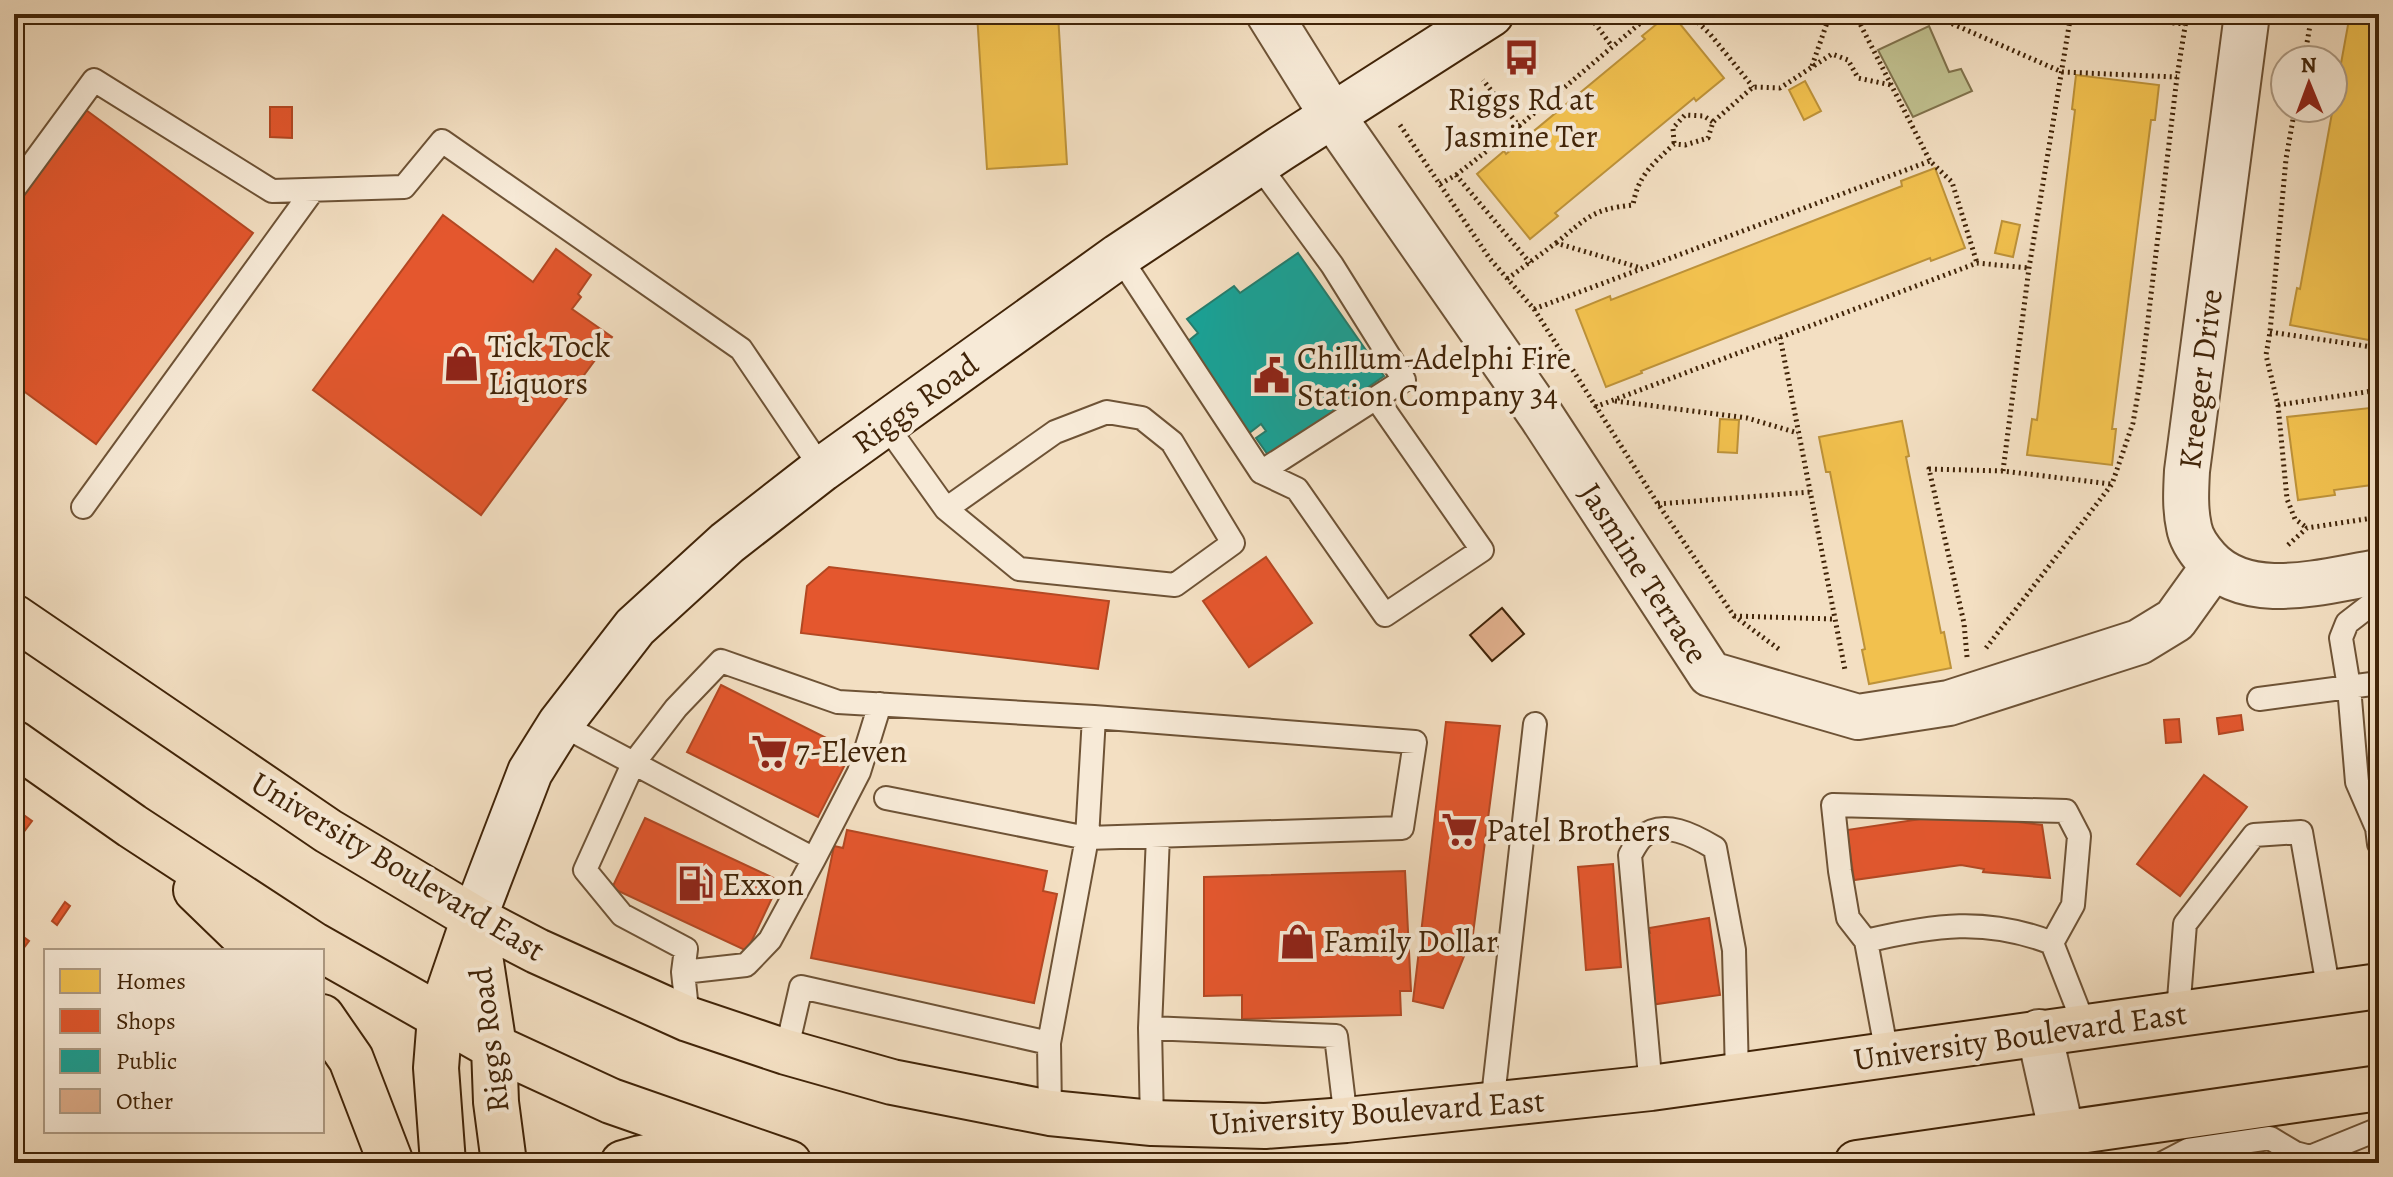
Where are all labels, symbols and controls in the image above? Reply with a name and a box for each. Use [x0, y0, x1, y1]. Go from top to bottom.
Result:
bus stop icon: Riggs Rd at Jasmine Ter [1502, 38, 1540, 76]
north arrow [2269, 44, 2349, 124]
text: N [2300, 50, 2317, 80]
place label: Riggs Rd at Jasmine Ter [1444, 77, 1598, 158]
street label: Kreeger Drive [2167, 286, 2233, 472]
place label: Tick Tock Liquors [488, 324, 610, 405]
place label: Chillum-Adelphi Fire Station Company 34 [1297, 336, 1571, 417]
street label: Riggs Road [843, 342, 988, 464]
shop icon: Tick Tock Liquors [443, 345, 481, 383]
public building icon: Chillum-Adelphi Fire Station Company 34 [1252, 357, 1290, 395]
street label: Jasmine Terrace [1569, 474, 1719, 672]
place label: 7-Eleven [796, 729, 907, 773]
supermarket icon: 7-Eleven [751, 732, 789, 770]
street label: University Boulevard East [243, 761, 553, 971]
place label: Patel Brothers [1486, 808, 1671, 852]
supermarket icon: Patel Brothers [1441, 811, 1479, 849]
place label: Exxon [722, 862, 804, 906]
fuel station icon: Exxon [677, 865, 715, 903]
place label: Family Dollar [1323, 919, 1498, 963]
shop icon: Family Dollar [1278, 922, 1316, 960]
legend [44, 949, 324, 1133]
street label: Riggs Road [458, 964, 520, 1115]
text: Homes [116, 965, 186, 997]
street label: University Boulevard East [1851, 991, 2189, 1081]
text: Shops [116, 1005, 176, 1037]
text: Public [116, 1045, 177, 1077]
street label: University Boulevard East [1208, 1078, 1546, 1146]
text: Other [116, 1085, 173, 1117]

